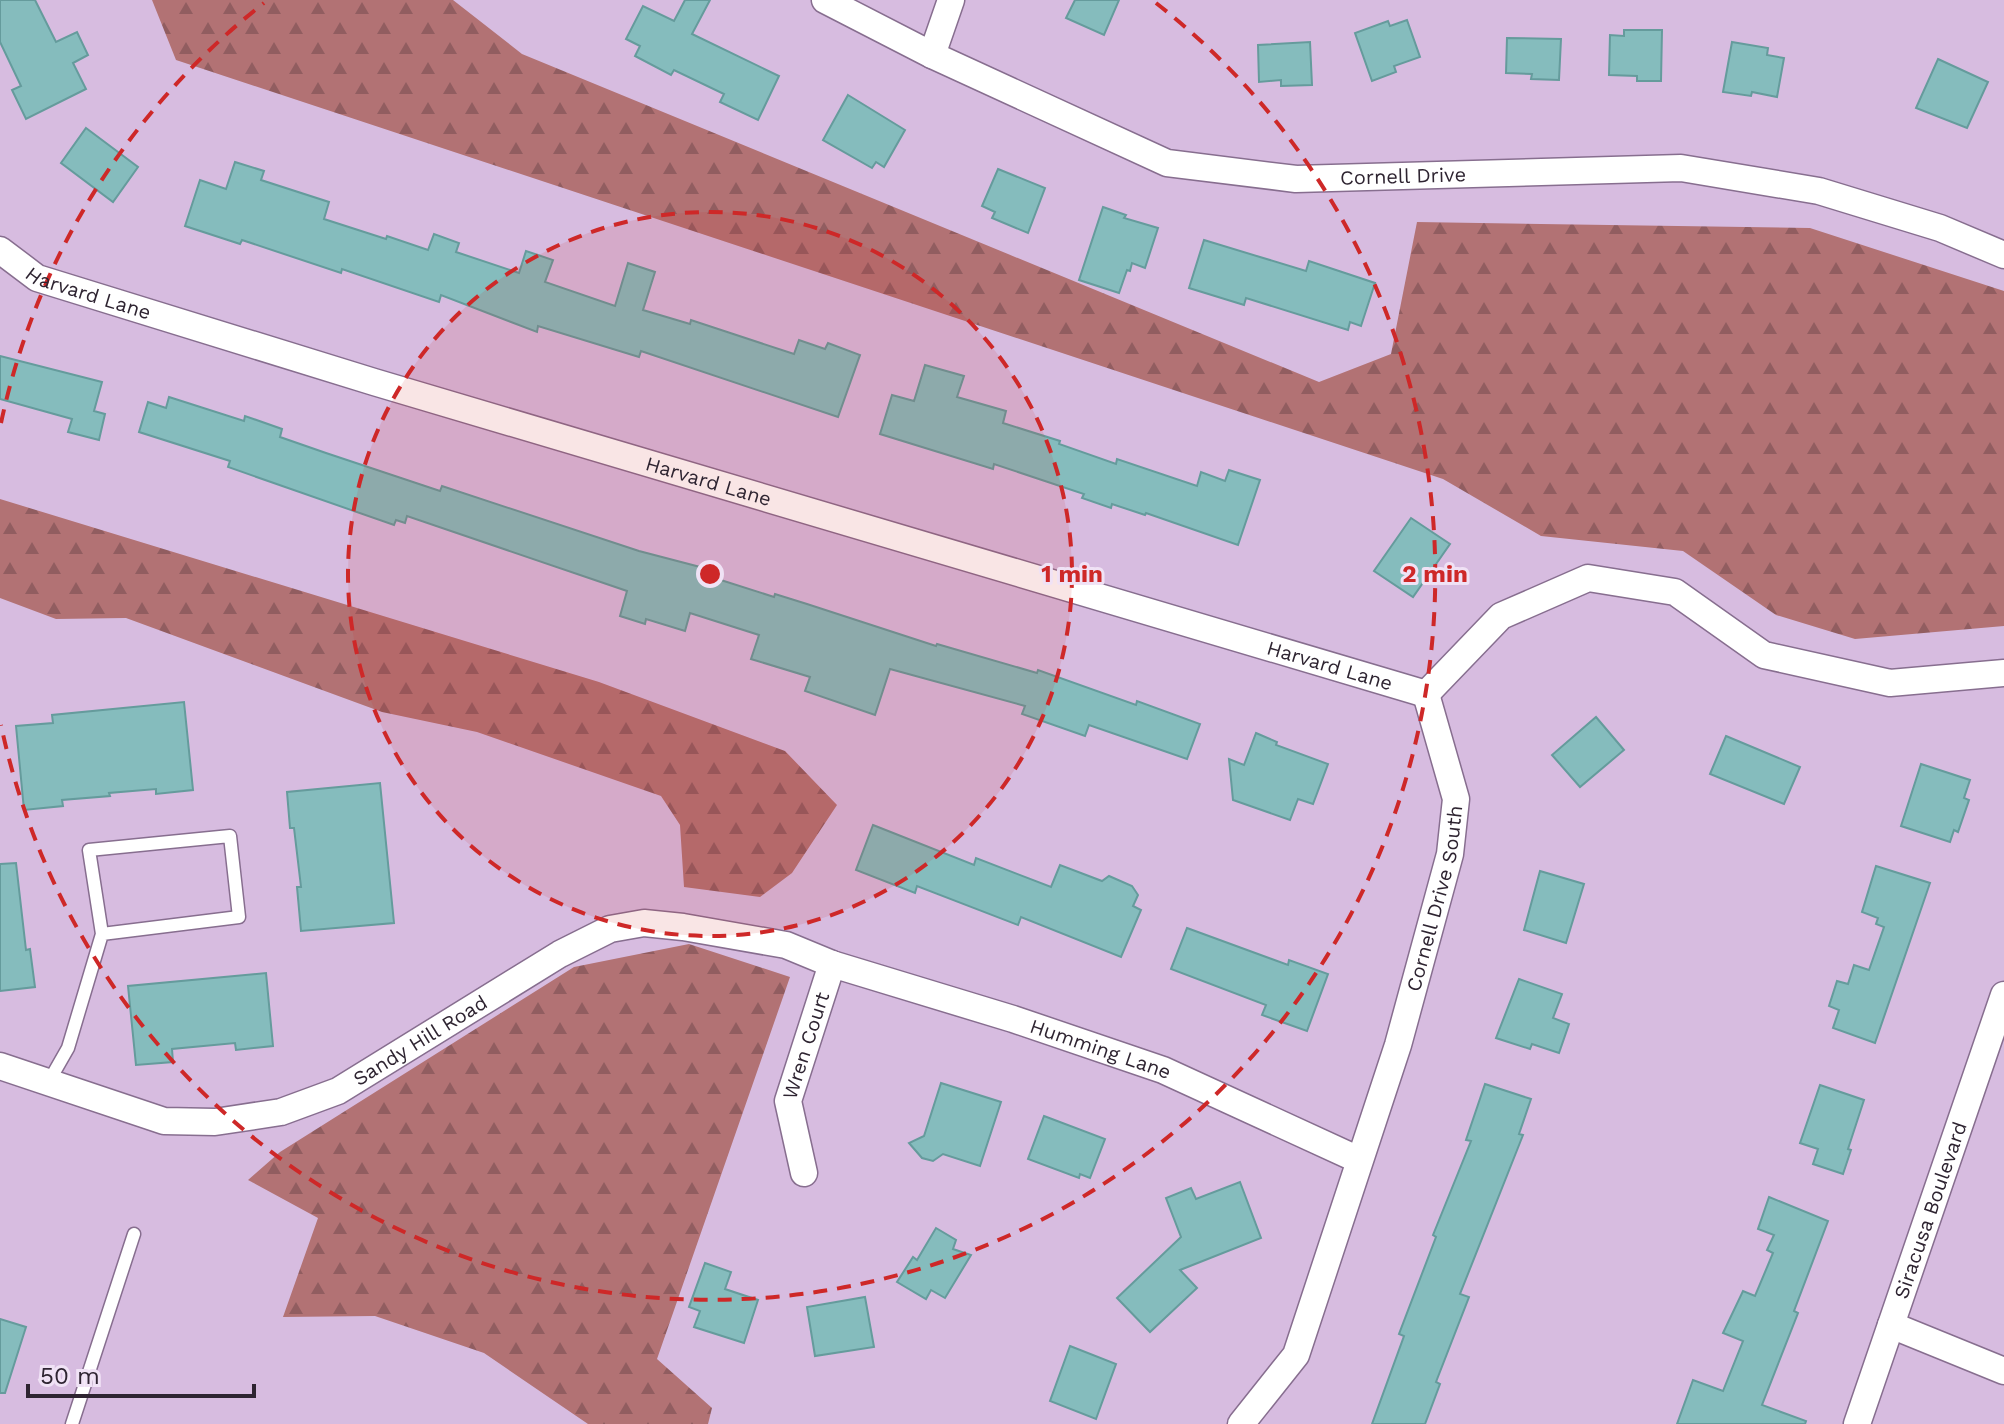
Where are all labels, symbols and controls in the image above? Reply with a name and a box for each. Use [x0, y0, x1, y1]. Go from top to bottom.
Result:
street label: Cornell Drive [1340, 162, 1466, 190]
street label: Harvard Lane [21, 262, 154, 324]
street label: Harvard Lane [643, 451, 774, 511]
centre of rings [696, 560, 724, 588]
text: 1 min [1041, 560, 1103, 588]
text: 2 min [1402, 560, 1468, 588]
street label: Harvard Lane [1264, 635, 1395, 695]
street label: Cornell Drive South [1401, 804, 1467, 994]
street label: Wren Court [777, 988, 834, 1102]
street label: Sandy Hill Road [349, 990, 491, 1091]
street label: Humming Lane [1027, 1014, 1175, 1084]
street label: Siracusa Boulevard [1889, 1118, 1972, 1302]
scale bar [28, 1348, 254, 1398]
text: 50 m [40, 1362, 100, 1390]

